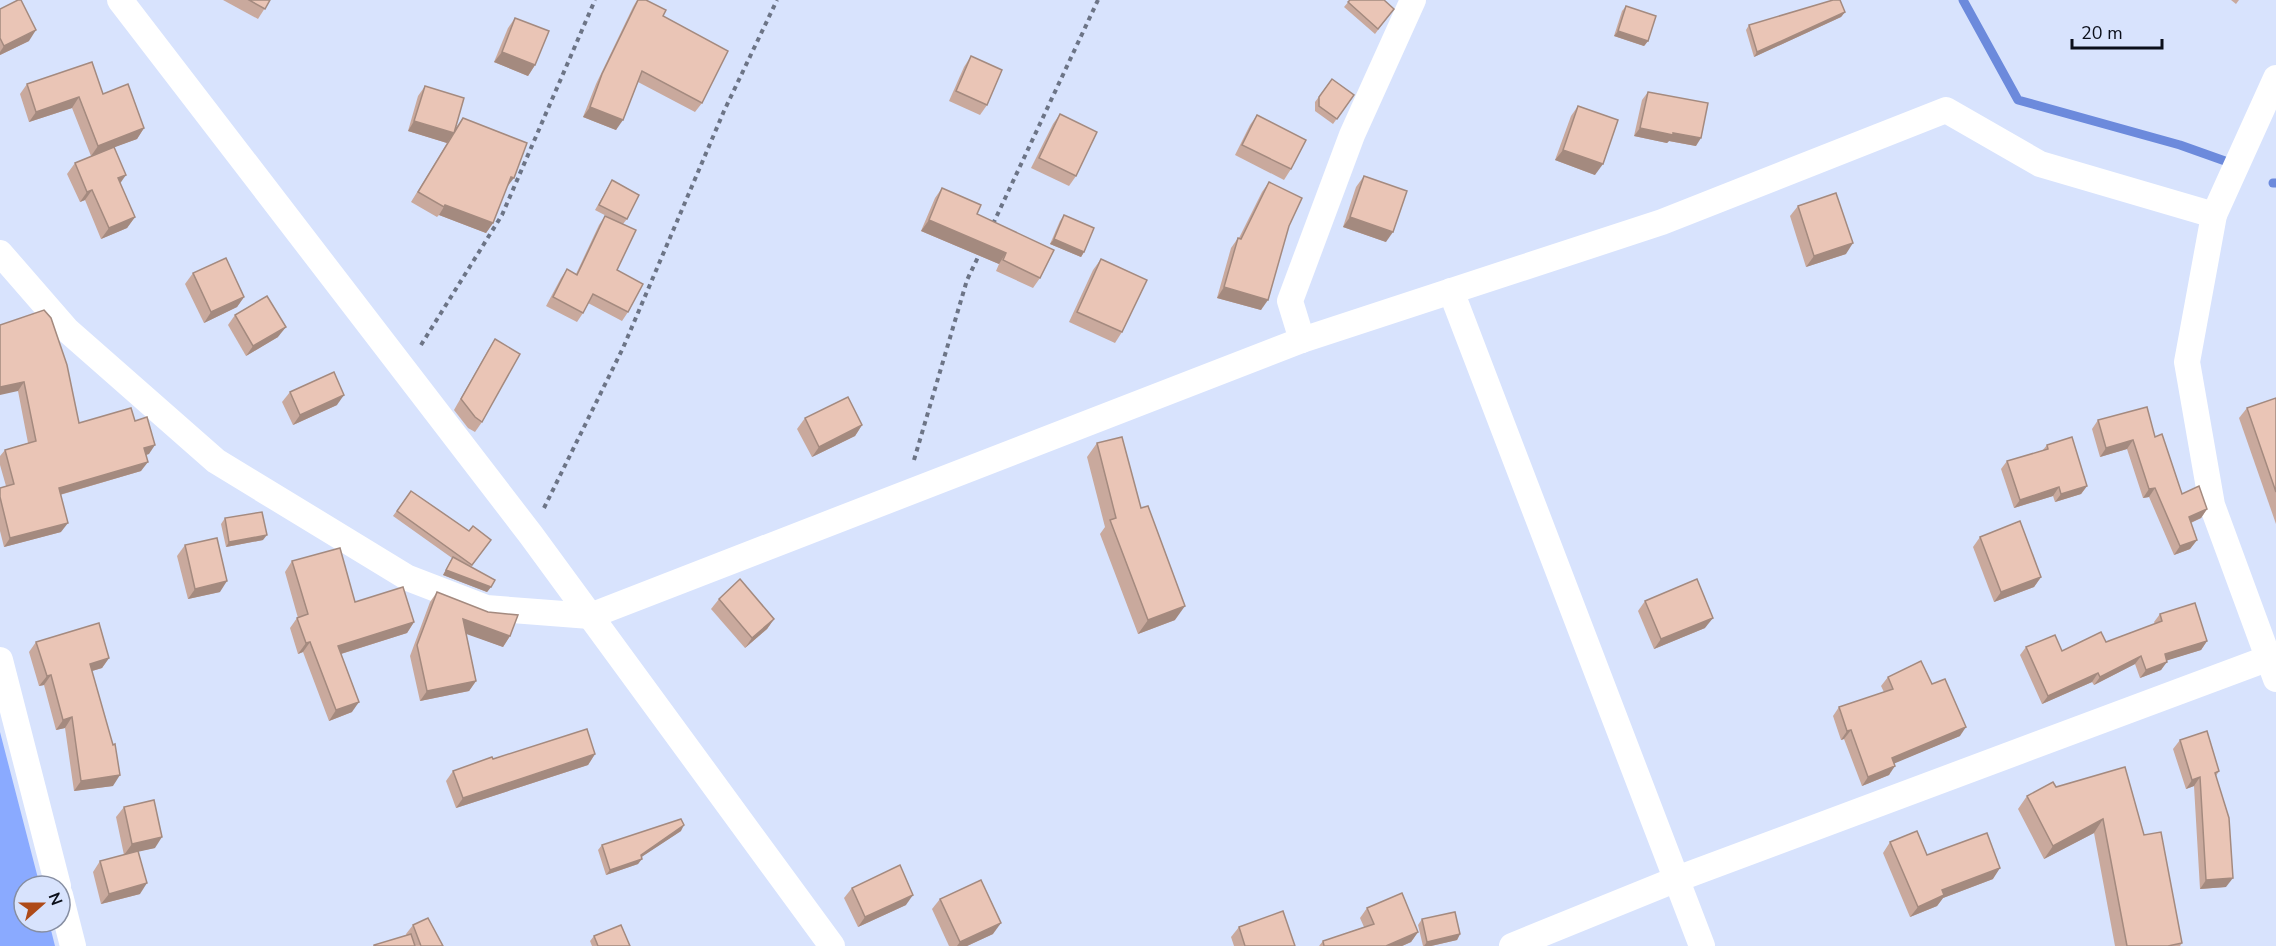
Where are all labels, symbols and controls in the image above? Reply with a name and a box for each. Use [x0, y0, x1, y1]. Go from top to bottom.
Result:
scale bar [2072, 12, 2162, 50]
text: 20 m [2081, 21, 2123, 45]
north arrow [12, 874, 72, 934]
text: N [43, 889, 67, 909]

